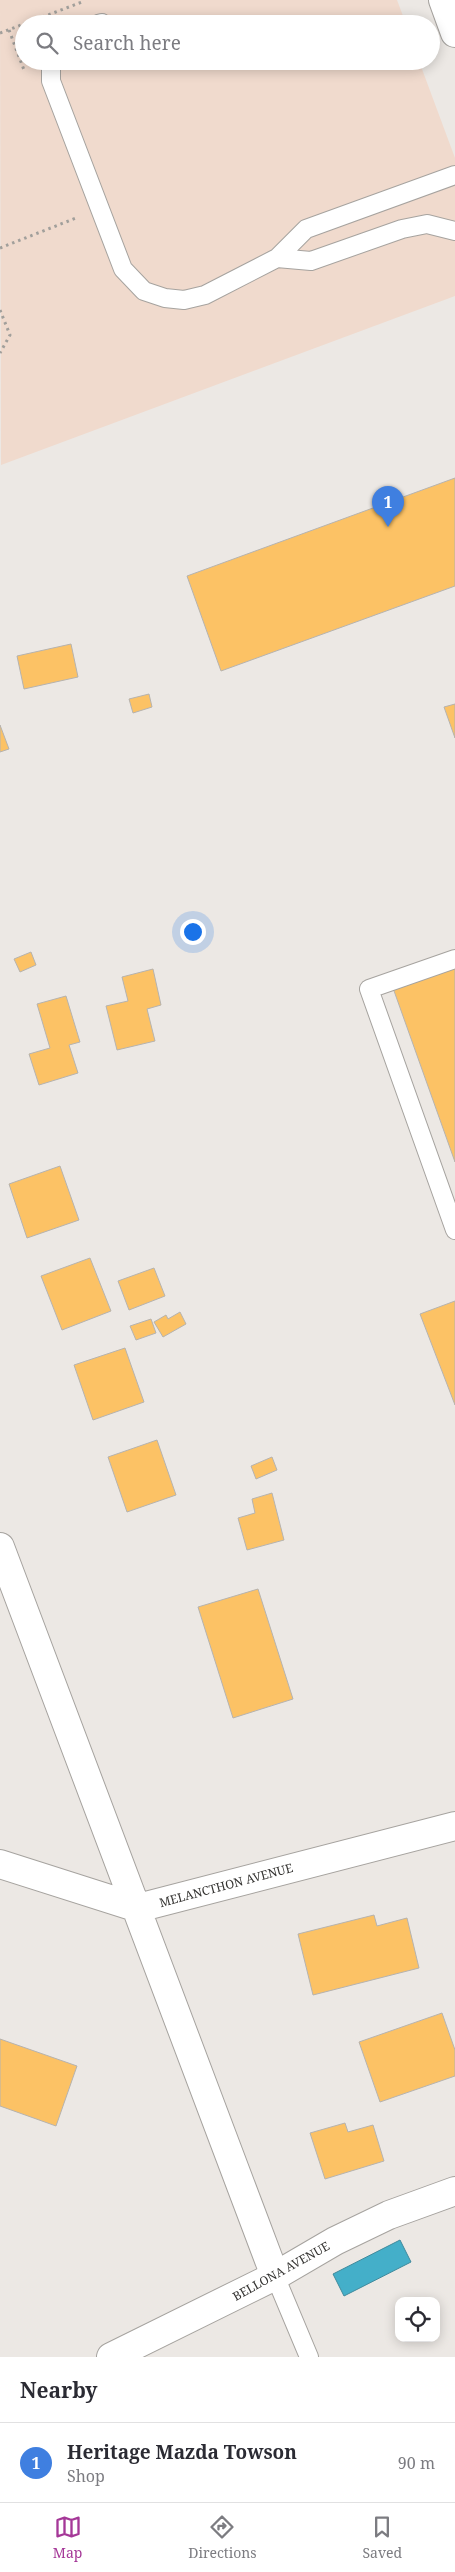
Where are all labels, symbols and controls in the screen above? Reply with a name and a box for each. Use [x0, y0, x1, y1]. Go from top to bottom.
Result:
search box [15, 15, 440, 70]
icon: search [33, 29, 61, 57]
text: Search here [73, 30, 181, 56]
pin: 1 [372, 486, 404, 527]
your location [180, 919, 206, 945]
street label: MELANCTHON AVENUE [157, 1859, 295, 1911]
street label: BELLONA AVENUE [230, 2237, 332, 2305]
map controls [395, 2297, 440, 2342]
button: locate [395, 2297, 440, 2342]
text: Nearby [20, 2376, 98, 2404]
text: Heritage Mazda Towson [67, 2439, 297, 2465]
text: 1 [31, 2452, 41, 2474]
text: 90 m [398, 2452, 435, 2474]
text: Shop [67, 2465, 105, 2487]
tab: Map [53, 2513, 82, 2562]
tab: Directions [188, 2513, 257, 2562]
tab: Saved [362, 2513, 402, 2562]

